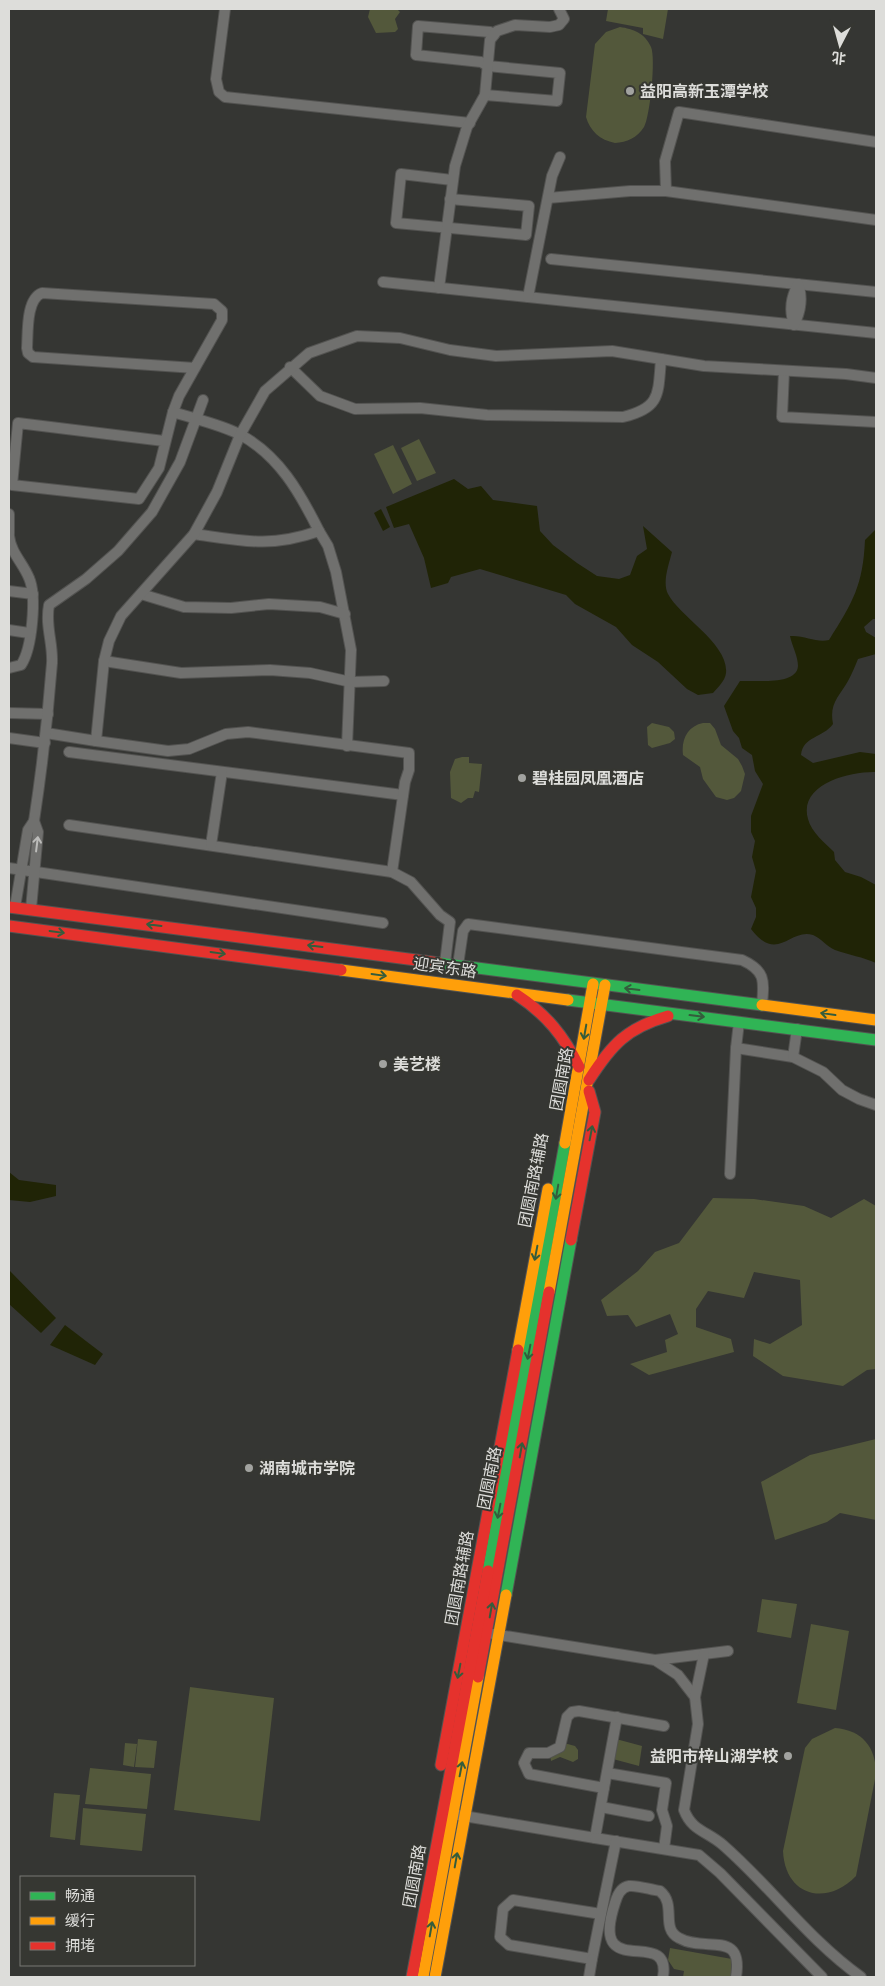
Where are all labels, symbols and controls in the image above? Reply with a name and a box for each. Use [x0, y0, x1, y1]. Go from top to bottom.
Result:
north arrow [815, 20, 865, 70]
text: 北 [831, 48, 847, 67]
place label: 益阳高新玉潭学校 [640, 82, 769, 102]
marker: 益阳高新玉潭学校 [624, 85, 636, 97]
place label: 碧桂园凤凰酒店 [532, 770, 644, 789]
marker: 碧桂园凤凰酒店 [516, 772, 528, 784]
one-way arrow [32, 836, 42, 852]
one-way arrow [146, 920, 162, 930]
one-way arrow [49, 927, 65, 937]
one-way arrow [307, 941, 323, 951]
one-way arrow [210, 949, 226, 959]
street label: 迎宾东路 [412, 955, 478, 982]
one-way arrow [371, 970, 387, 980]
one-way arrow [624, 983, 640, 993]
one-way arrow [820, 1008, 836, 1018]
one-way arrow [688, 1011, 704, 1021]
one-way arrow [580, 1023, 590, 1039]
street label: 团圆南路 [548, 1046, 577, 1112]
place label: 美艺楼 [393, 1056, 441, 1075]
marker: 美艺楼 [377, 1058, 389, 1070]
one-way arrow [587, 1125, 596, 1141]
street label: 团圆南路辅路 [516, 1131, 553, 1229]
one-way arrow [552, 1183, 562, 1199]
one-way arrow [531, 1245, 541, 1261]
one-way arrow [524, 1343, 533, 1359]
one-way arrow [516, 1442, 526, 1458]
street label: 团圆南路 [475, 1445, 506, 1512]
place label: 湖南城市学院 [259, 1459, 355, 1479]
marker: 湖南城市学院 [243, 1462, 255, 1474]
one-way arrow [493, 1503, 503, 1519]
street label: 团圆南路辅路 [443, 1529, 478, 1627]
one-way arrow [487, 1602, 497, 1618]
one-way arrow [453, 1662, 463, 1678]
place label: 益阳市梓山湖学校 [650, 1747, 779, 1767]
marker: 益阳市梓山湖学校 [782, 1750, 794, 1762]
one-way arrow [456, 1762, 466, 1778]
street label: 团圆南路 [401, 1843, 430, 1909]
one-way arrow [452, 1853, 462, 1869]
legend [20, 1876, 195, 1966]
text: 畅通 [65, 1887, 95, 1906]
text: 缓行 [65, 1912, 95, 1931]
one-way arrow [427, 1922, 437, 1938]
text: 拥堵 [65, 1937, 95, 1956]

